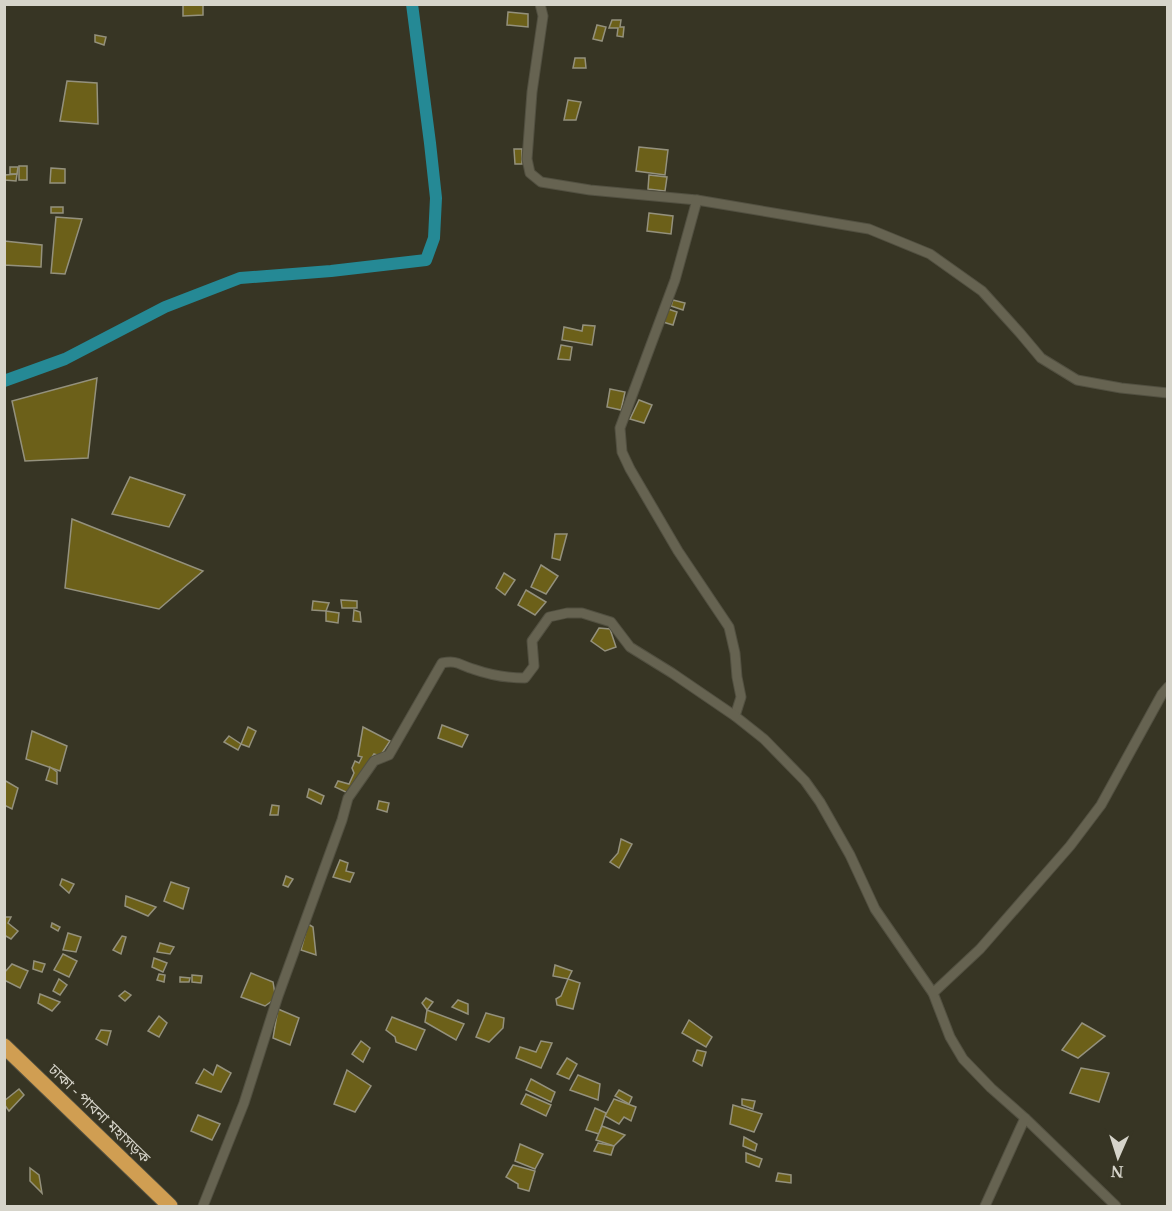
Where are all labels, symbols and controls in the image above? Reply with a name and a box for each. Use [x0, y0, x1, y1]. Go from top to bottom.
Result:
street label: ঢাকা - পাবনা মহাসড়ক [44, 1058, 156, 1168]
north arrow [1088, 1127, 1148, 1187]
text: N [1110, 1161, 1124, 1183]

